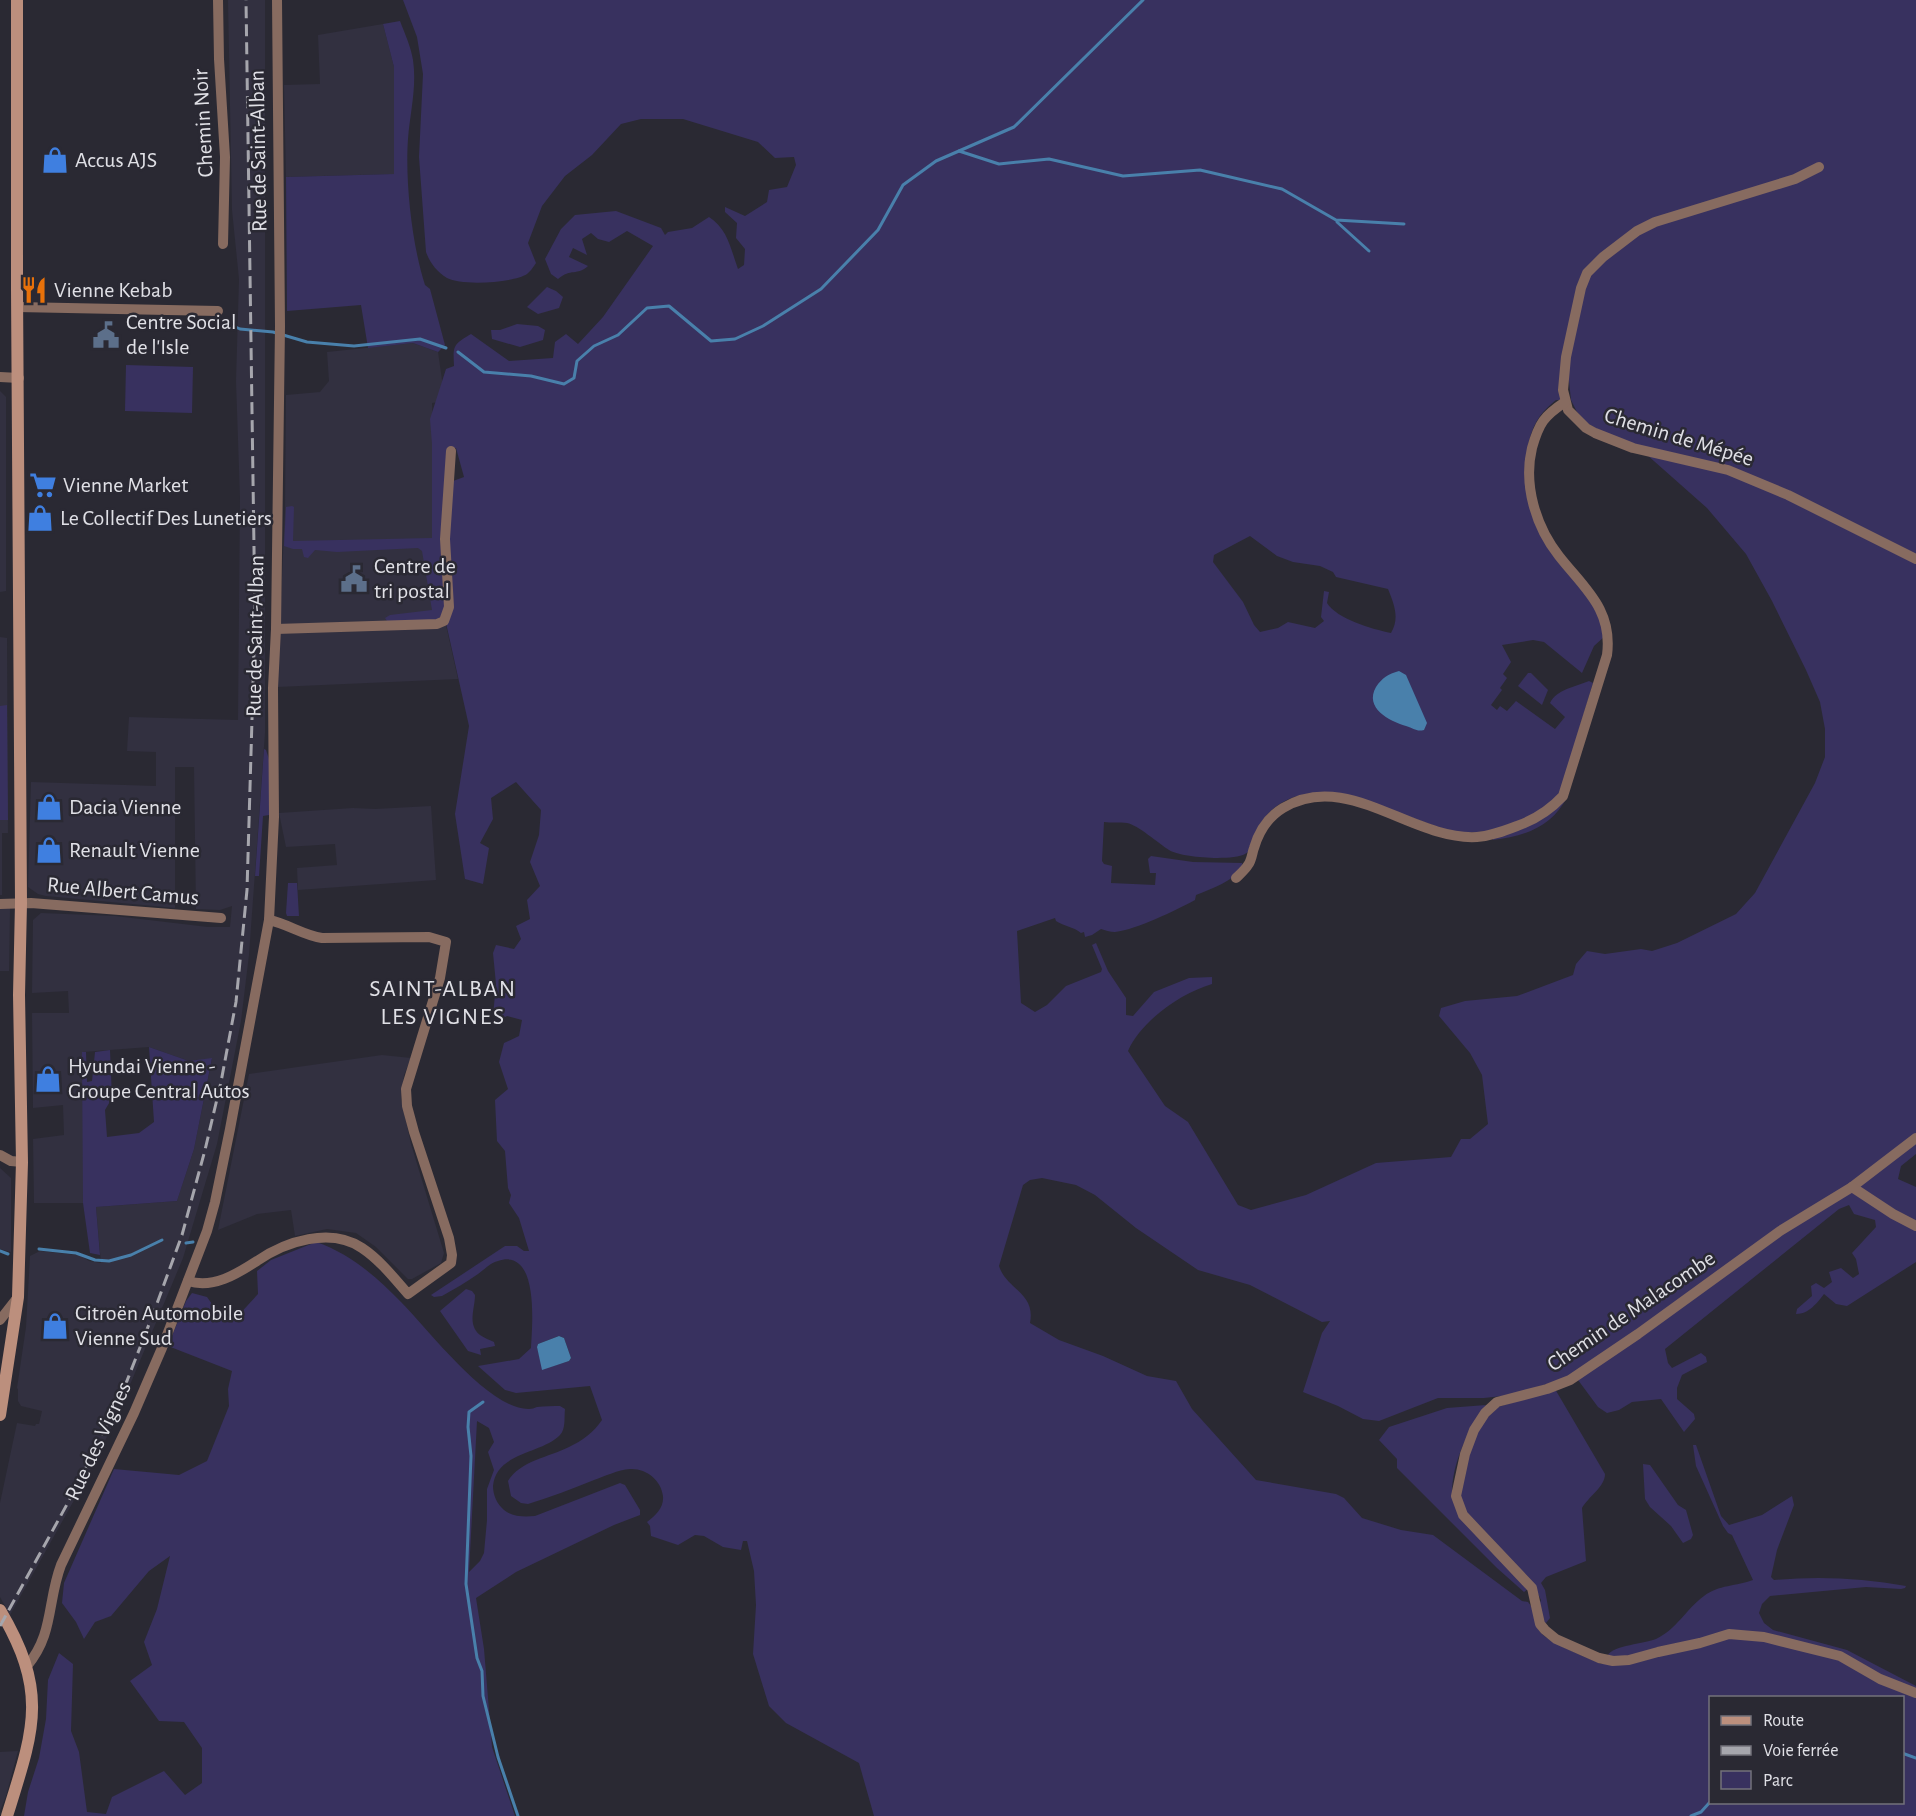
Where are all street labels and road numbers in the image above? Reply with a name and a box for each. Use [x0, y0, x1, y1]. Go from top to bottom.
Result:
street label: Chemin Noir [189, 68, 217, 178]
street label: Rue de Saint-Alban [246, 70, 270, 232]
street label: Chemin de Mépée [1602, 404, 1756, 470]
street label: Rue de Saint-Alban [243, 555, 267, 717]
street label: Rue Albert Camus [46, 873, 200, 909]
street label: Chemin de Malacombe [1543, 1247, 1719, 1375]
street label: Rue des Vignes [61, 1378, 135, 1504]

